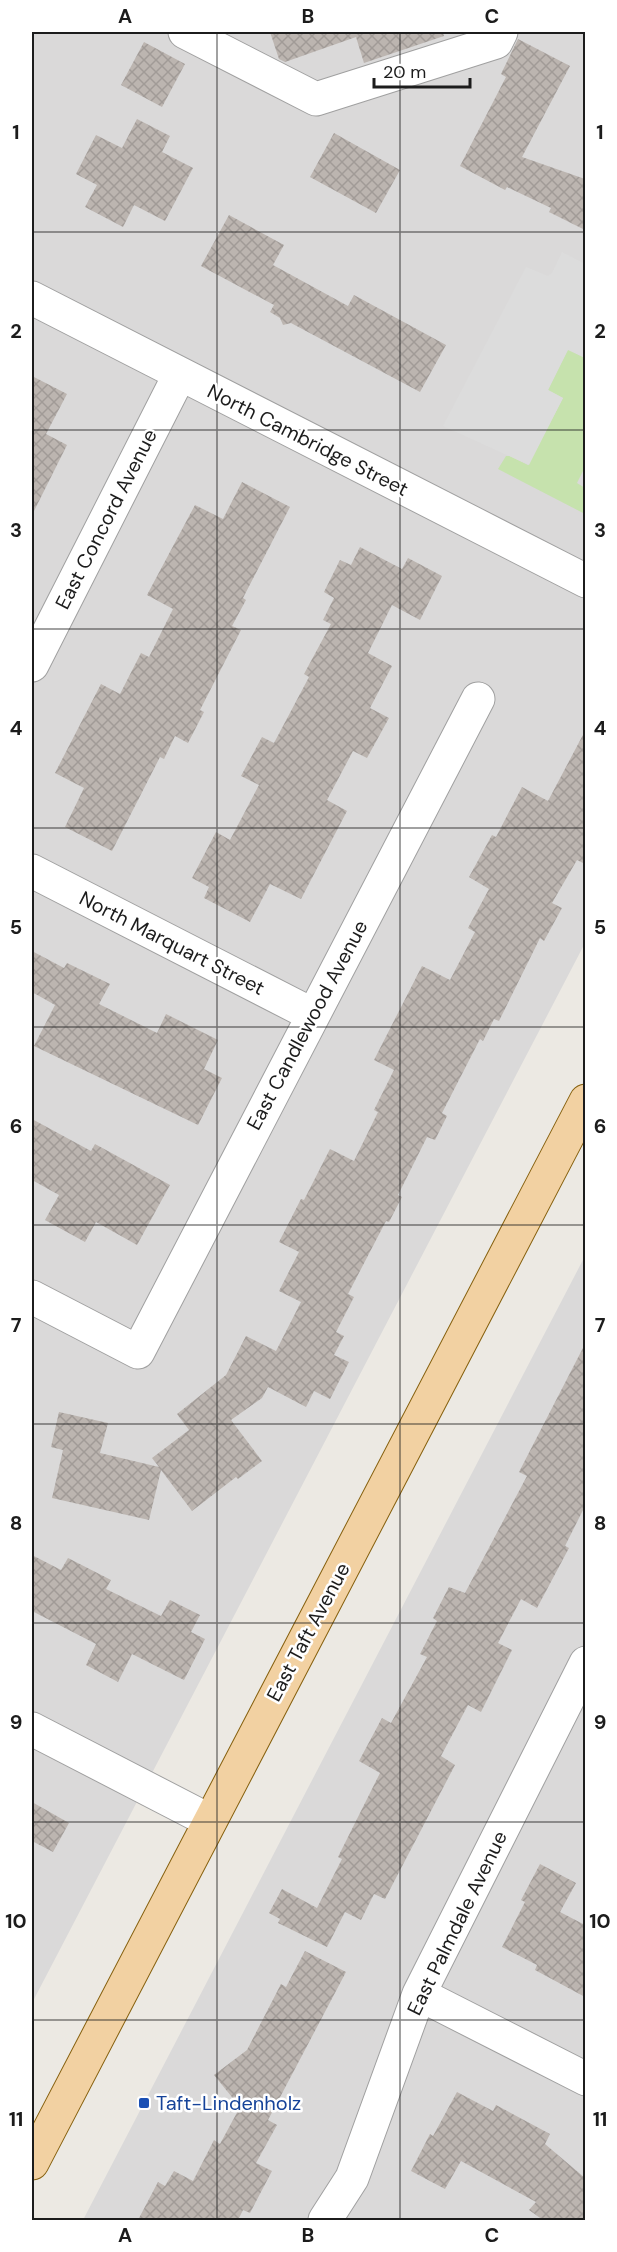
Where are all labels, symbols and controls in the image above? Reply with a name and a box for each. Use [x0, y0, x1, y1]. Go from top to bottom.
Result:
text: A [118, 3, 132, 29]
text: B [302, 3, 314, 29]
text: C [485, 3, 499, 29]
scale bar [374, 51, 470, 89]
text: 20 m [383, 60, 426, 84]
text: 1 [12, 119, 20, 145]
text: 1 [596, 119, 604, 145]
text: 2 [10, 318, 22, 344]
text: 2 [594, 318, 606, 344]
street label: North Cambridge Street [203, 378, 413, 502]
street label: East Concord Avenue [49, 425, 163, 613]
text: 3 [10, 517, 22, 543]
text: 3 [594, 517, 606, 543]
text: 4 [10, 715, 23, 741]
text: 4 [594, 715, 607, 741]
street label: North Marquart Street [75, 885, 269, 1001]
text: 5 [10, 914, 22, 940]
text: 5 [594, 914, 606, 940]
street label: East Candlewood Avenue [241, 916, 373, 1134]
text: 6 [10, 1113, 22, 1139]
text: 6 [594, 1113, 606, 1139]
text: 7 [11, 1312, 22, 1338]
text: 7 [595, 1312, 606, 1338]
text: 8 [10, 1510, 22, 1536]
text: 8 [594, 1510, 606, 1536]
street label: East Taft Avenue [260, 1558, 356, 1706]
text: 9 [10, 1709, 22, 1735]
text: 9 [594, 1709, 606, 1735]
street label: East Palmdale Avenue [401, 1827, 513, 2019]
text: 10 [5, 1908, 27, 1934]
text: 10 [589, 1908, 611, 1934]
place label: Taft-Lindenholz [156, 2090, 301, 2116]
marker: Taft-Lindenholz [137, 2096, 151, 2110]
text: 11 [9, 2106, 23, 2132]
text: 11 [593, 2106, 607, 2132]
text: A [118, 2222, 132, 2248]
text: B [302, 2222, 314, 2248]
text: C [485, 2222, 499, 2248]

